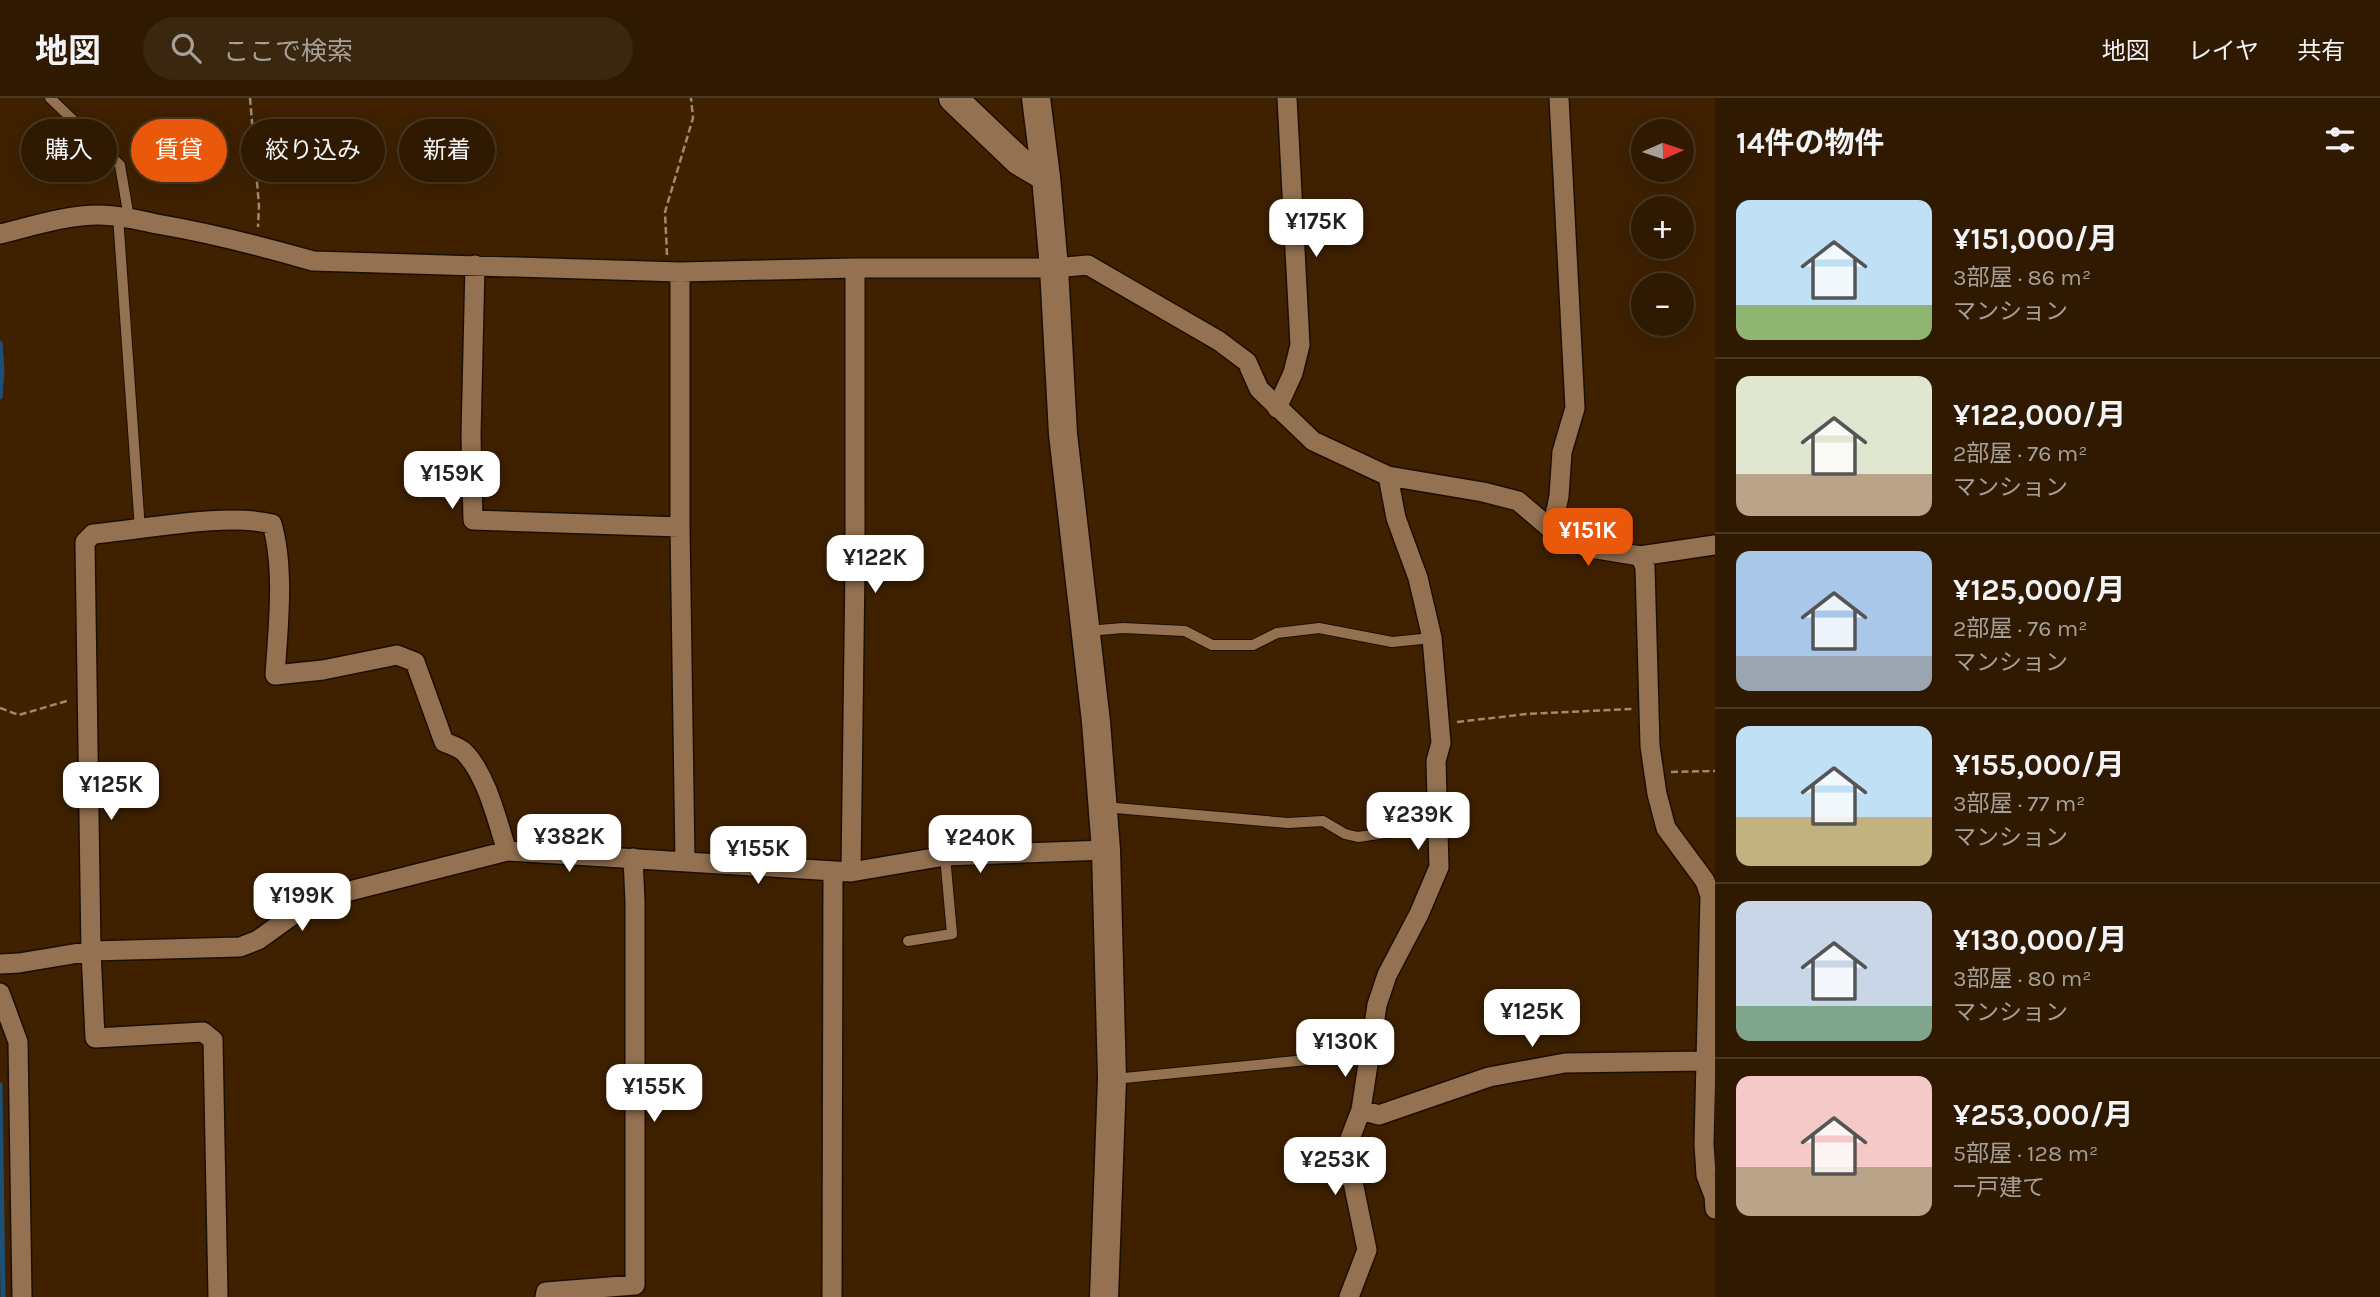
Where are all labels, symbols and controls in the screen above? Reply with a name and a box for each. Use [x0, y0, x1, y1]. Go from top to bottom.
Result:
search box [143, 17, 633, 80]
icon: search [167, 29, 205, 67]
text: 地図 [35, 32, 101, 70]
text: ここで検索 [223, 36, 353, 67]
text: 地図 [2102, 37, 2150, 65]
text: レイヤ [2188, 37, 2259, 65]
text: 共有 [2297, 37, 2345, 65]
chip: 購入 [21, 119, 117, 182]
chip: 賃貸 [131, 119, 227, 182]
chip: 絞り込み [241, 119, 385, 182]
chip: 新着 [399, 119, 495, 182]
north arrow [1631, 119, 1694, 182]
map controls [1631, 119, 1694, 336]
icon: filters [2321, 121, 2359, 159]
text: 14件の物件 [1736, 125, 1885, 161]
button: + [1631, 196, 1694, 259]
pin: ¥175K [1267, 200, 1365, 259]
text: ¥175K [1285, 208, 1347, 235]
text: ¥151,000/月 [1953, 221, 2118, 257]
icon: home [1792, 228, 1876, 312]
text: 3部屋 · 86 m² [1953, 264, 2091, 291]
button: − [1631, 273, 1694, 336]
text: マンション [1953, 298, 2068, 325]
text: ¥122,000/月 [1953, 397, 2126, 433]
icon: home [1792, 404, 1876, 488]
text: 2部屋 · 76 m² [1953, 440, 2088, 467]
pin: ¥159K [403, 452, 501, 511]
text: ¥159K [420, 460, 484, 487]
text: マンション [1953, 474, 2068, 501]
pin: ¥151K [1539, 508, 1637, 568]
text: ¥151K [1559, 517, 1617, 544]
pin: ¥122K [826, 536, 924, 595]
text: ¥122K [843, 544, 907, 571]
text: ¥125,000/月 [1953, 572, 2126, 608]
icon: home [1792, 579, 1876, 663]
text: 2部屋 · 76 m² [1953, 615, 2088, 642]
text: マンション [1953, 649, 2068, 676]
text: ¥155,000/月 [1953, 747, 2125, 783]
icon: home [1792, 754, 1876, 838]
pin: ¥125K [62, 762, 160, 822]
text: ¥125K [79, 771, 143, 798]
text: 3部屋 · 77 m² [1953, 790, 2085, 817]
pin: ¥239K [1369, 792, 1467, 852]
text: ¥239K [1383, 801, 1453, 828]
pin: ¥382K [520, 814, 618, 874]
pin: ¥240K [931, 816, 1029, 875]
text: ¥382K [533, 823, 605, 850]
text: ¥240K [945, 824, 1015, 851]
text: マンション [1953, 824, 2068, 851]
pin: ¥155K [709, 826, 807, 886]
text: ¥155K [726, 835, 790, 862]
pin: ¥199K [253, 874, 351, 933]
text: ¥199K [270, 882, 334, 909]
text: ¥130,000/月 [1953, 922, 2128, 958]
icon: home [1792, 929, 1876, 1013]
text: 3部屋 · 80 m² [1953, 965, 2092, 992]
pin: ¥125K [1483, 990, 1581, 1049]
text: ¥125K [1500, 998, 1564, 1025]
text: マンション [1953, 999, 2068, 1026]
pin: ¥130K [1296, 1020, 1394, 1079]
text: ¥130K [1312, 1028, 1378, 1055]
pin: ¥155K [605, 1065, 703, 1124]
text: ¥155K [622, 1073, 686, 1100]
text: ¥253,000/月 [1953, 1097, 2134, 1133]
icon: home [1792, 1104, 1876, 1188]
pin: ¥253K [1286, 1138, 1384, 1197]
text: 5部屋 · 128 m² [1953, 1140, 2098, 1167]
text: ¥253K [1300, 1146, 1370, 1173]
text: 一戸建て [1953, 1174, 2045, 1201]

